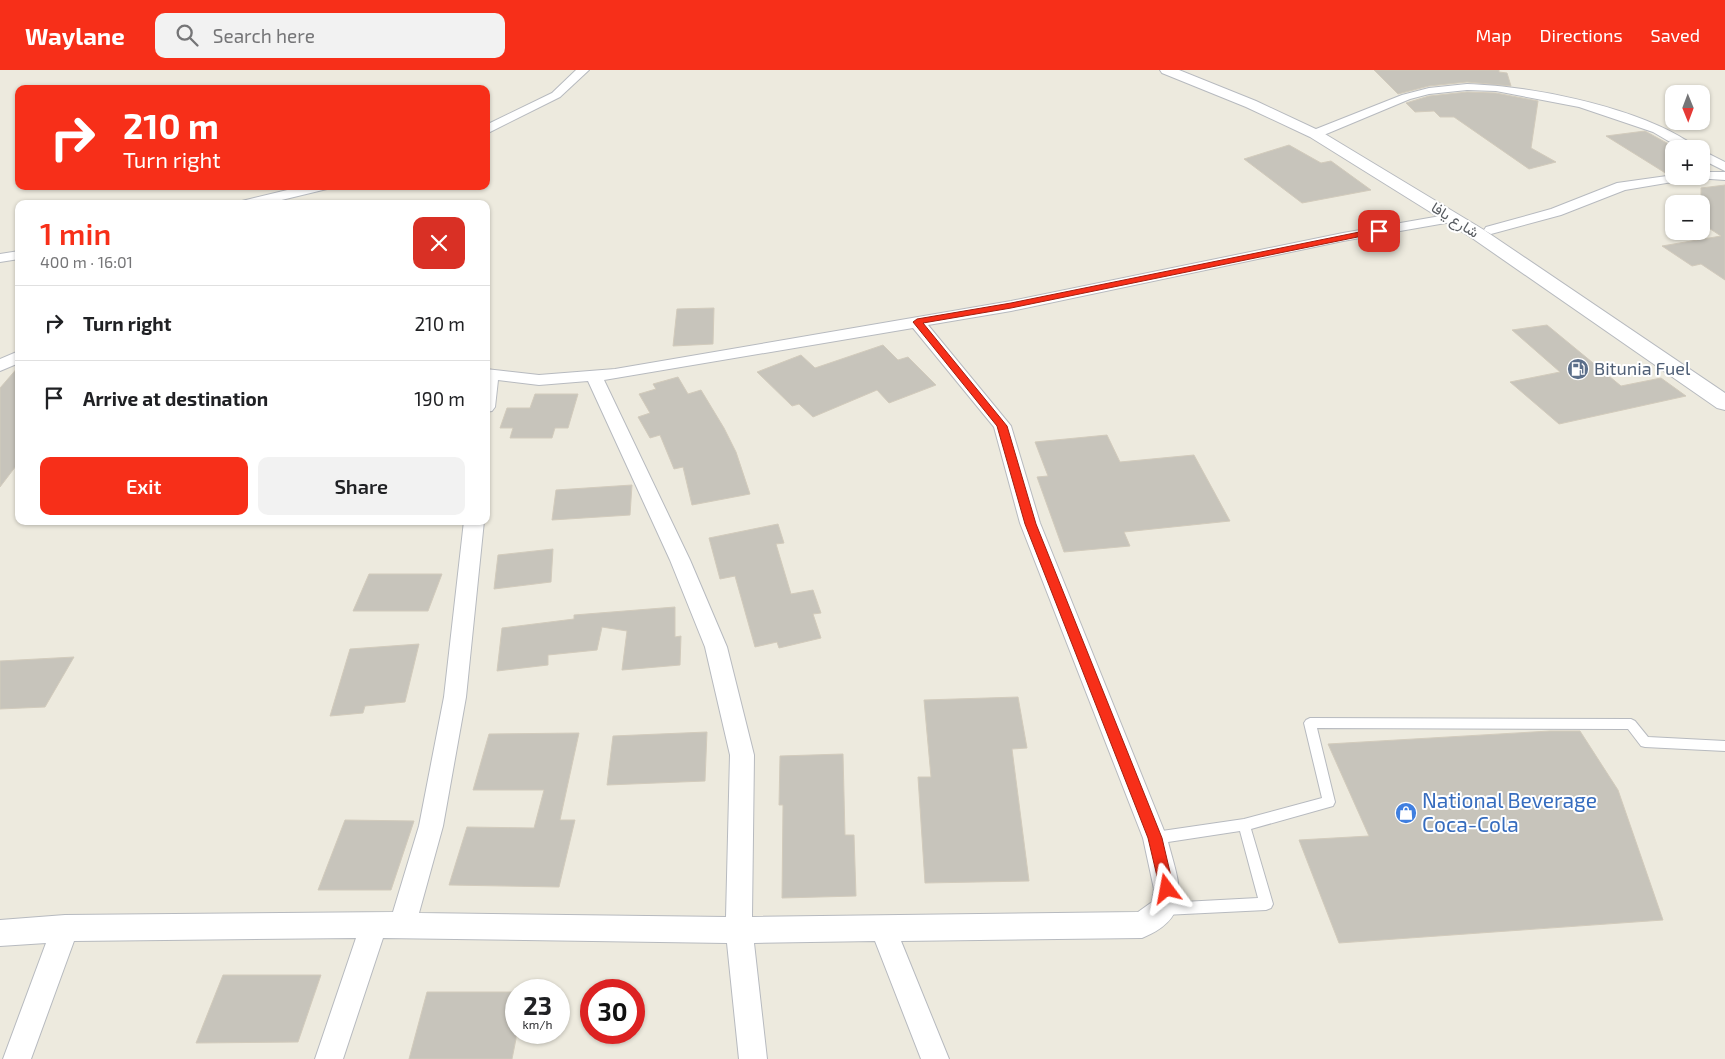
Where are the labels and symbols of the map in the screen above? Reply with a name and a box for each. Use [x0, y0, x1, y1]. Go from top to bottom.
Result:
north arrow [1665, 85, 1710, 130]
street label: شارع يافا [1427, 198, 1483, 243]
pin [1358, 210, 1400, 252]
fuel station icon: Bitunia Fuel [1566, 357, 1590, 381]
place label: Bitunia Fuel [1594, 357, 1691, 379]
place label: National Beverage Coca-Cola [1422, 787, 1597, 836]
shop icon: National Beverage Coca-Cola [1394, 801, 1418, 825]
position arrow [1140, 862, 1192, 914]
speed limit sign: 30 [580, 979, 645, 1044]

